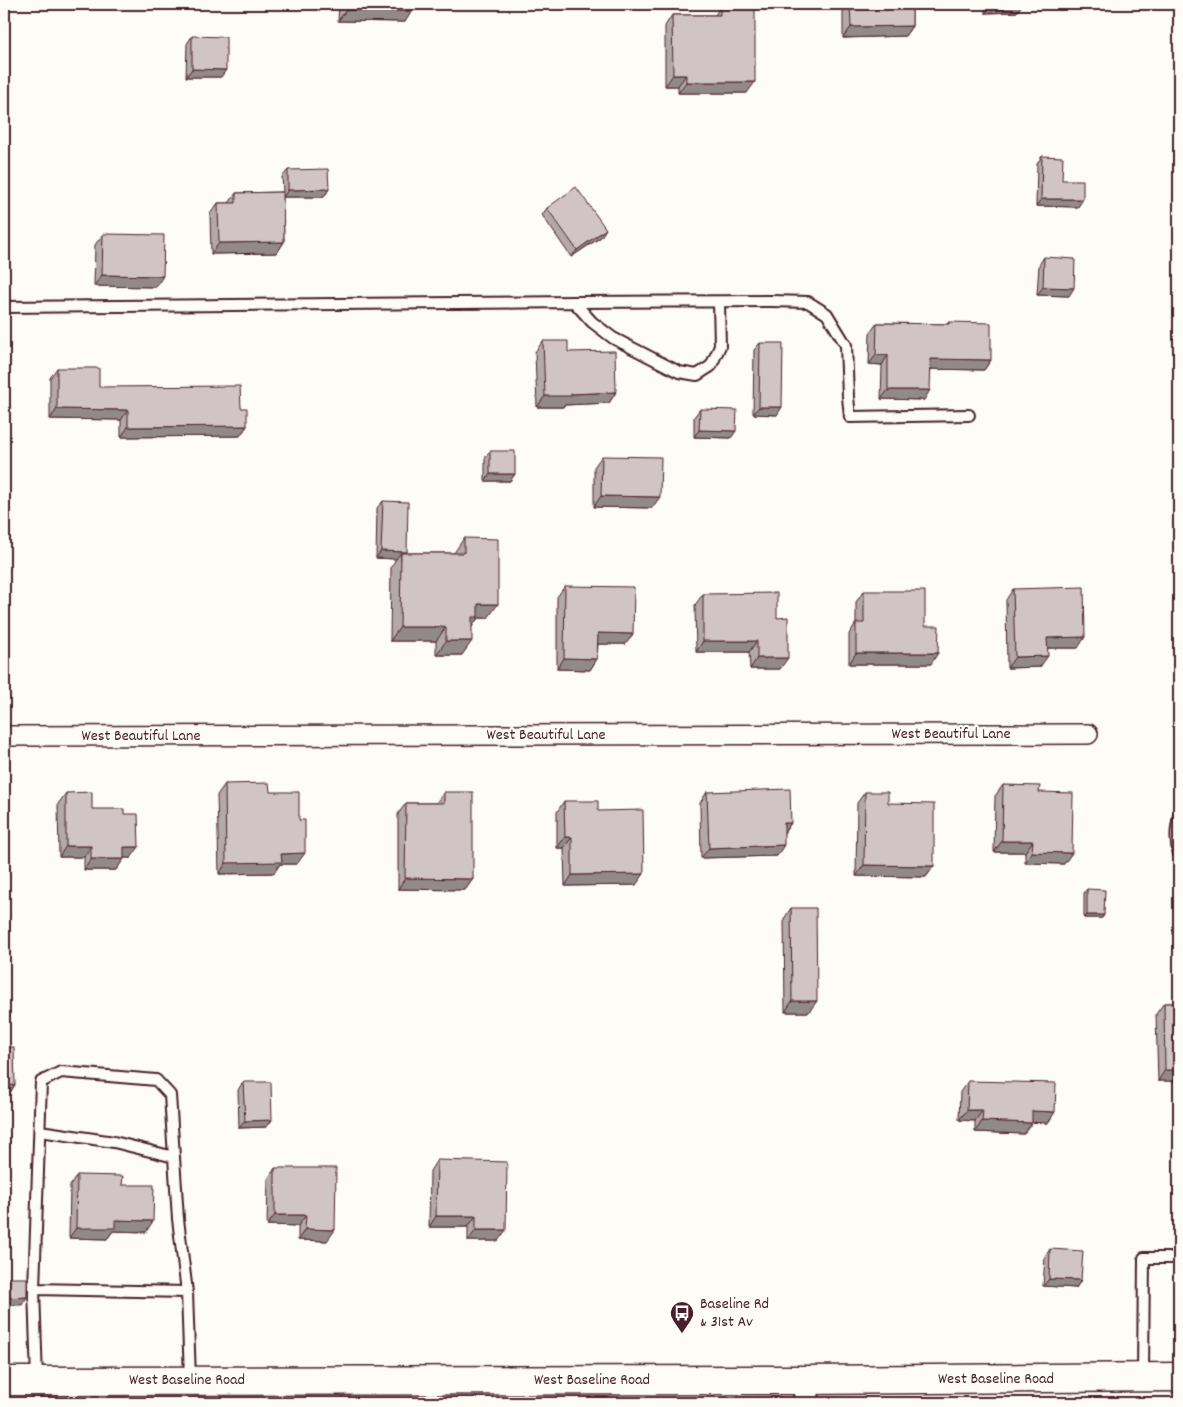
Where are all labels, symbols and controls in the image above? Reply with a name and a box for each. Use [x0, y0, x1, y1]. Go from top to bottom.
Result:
street label: West Beautiful Lane [892, 723, 1010, 746]
street label: West Beautiful Lane [487, 724, 605, 747]
street label: West Beautiful Lane [82, 725, 200, 748]
place label: Baseline Rd & 31st Av [700, 1293, 769, 1334]
bus stop icon: Baseline Rd & 31st Av [669, 1300, 695, 1334]
street label: West Baseline Road [938, 1368, 1054, 1391]
street label: West Baseline Road [129, 1369, 245, 1392]
street label: West Baseline Road [534, 1369, 650, 1392]

